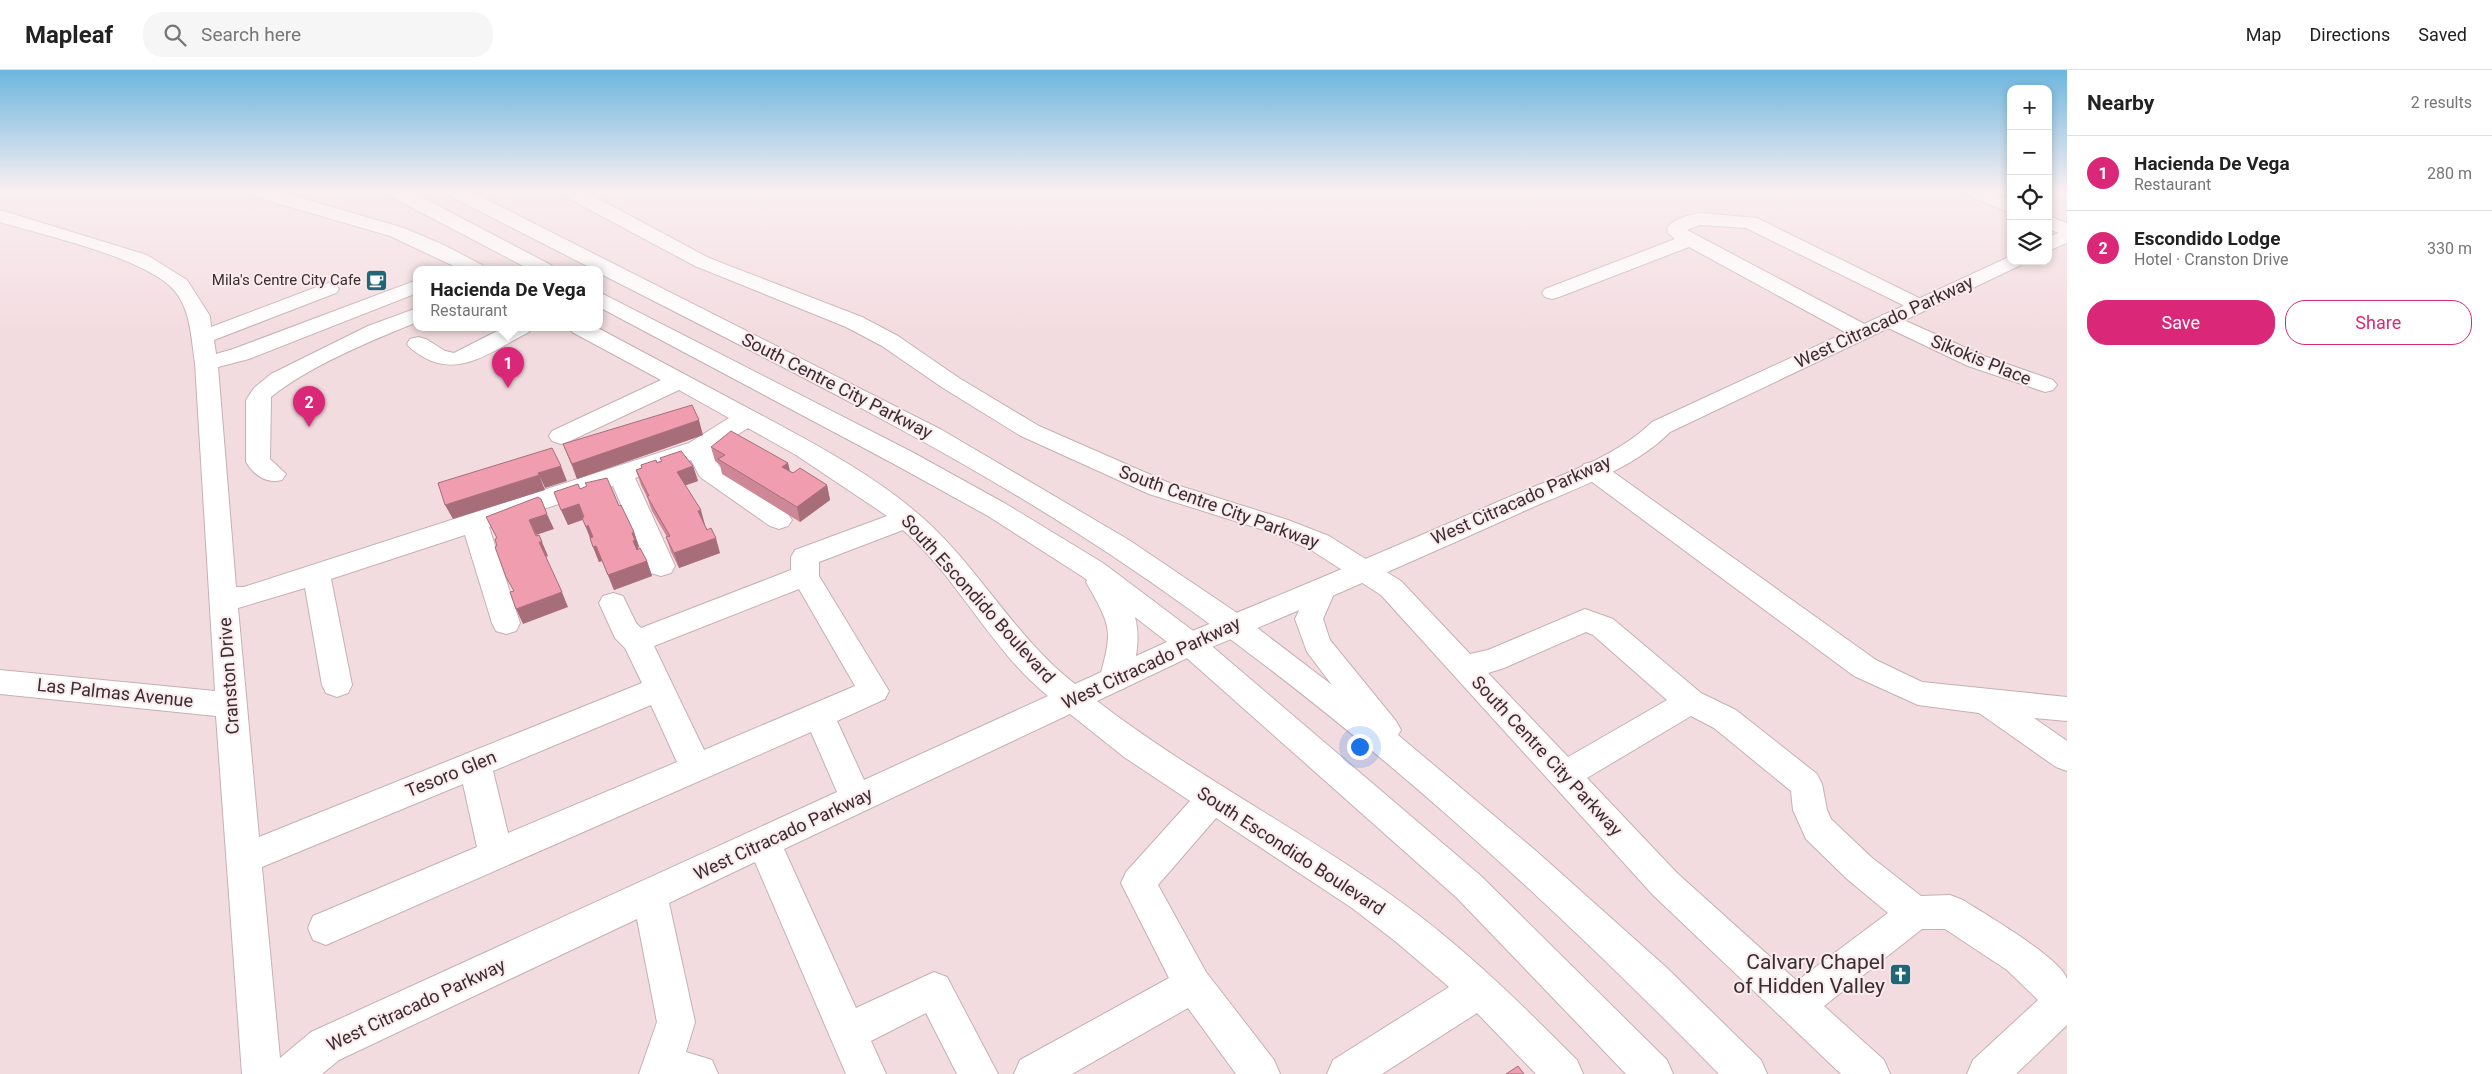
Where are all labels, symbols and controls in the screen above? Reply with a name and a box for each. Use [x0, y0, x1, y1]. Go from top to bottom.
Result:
search box [143, 12, 493, 57]
text: Mapleaf [25, 21, 113, 49]
icon: search [161, 21, 189, 49]
text: Search here [201, 23, 301, 46]
text: Map [2246, 24, 2281, 45]
text: Directions [2309, 24, 2390, 45]
text: Saved [2418, 24, 2467, 45]
map controls [2007, 85, 2052, 265]
button: + [2007, 85, 2052, 130]
text: Nearby [2087, 91, 2154, 115]
text: 2 results [2411, 93, 2472, 112]
button: − [2007, 130, 2052, 175]
text: Hacienda De Vega [2134, 152, 2290, 175]
text: 1 [2098, 164, 2108, 183]
text: 280 m [2427, 164, 2472, 183]
button: locate [2007, 175, 2052, 220]
text: Restaurant [2134, 175, 2211, 194]
button: layers [2007, 220, 2052, 265]
text: Escondido Lodge [2134, 227, 2280, 250]
text: 2 [2098, 239, 2108, 258]
text: 330 m [2427, 239, 2472, 258]
text: Hotel · Cranston Drive [2134, 250, 2289, 269]
popup [413, 266, 603, 331]
cafe icon: Mila's Centre City Cafe [365, 268, 389, 292]
place label: Mila's Centre City Cafe [212, 271, 361, 289]
street label: West Citracado Parkway [1791, 271, 1977, 372]
text: Hacienda De Vega [430, 278, 586, 301]
button: Save [2087, 300, 2275, 345]
button: Share [2285, 300, 2472, 345]
text: Restaurant [430, 301, 507, 320]
street label: South Centre City Parkway [738, 328, 936, 443]
street label: Sikokis Place [1928, 330, 2034, 389]
pin: 1 [492, 347, 524, 388]
pin: 2 [293, 386, 325, 427]
street label: West Citracado Parkway [1428, 450, 1614, 549]
street label: South Centre City Parkway [1116, 461, 1322, 553]
street label: South Escondido Boulevard [897, 510, 1060, 687]
street label: West Citracado Parkway [1058, 612, 1244, 713]
street label: Cranston Drive [214, 617, 243, 735]
street label: South Centre City Parkway [1468, 671, 1627, 840]
street label: Las Palmas Avenue [36, 674, 194, 711]
your location [1347, 734, 1373, 760]
street label: Tesoro Glen [402, 746, 499, 801]
street label: South Escondido Boulevard [1194, 782, 1389, 919]
street label: West Citracado Parkway [690, 783, 876, 884]
place label: Calvary Chapel of Hidden Valley [1733, 950, 1885, 998]
street label: West Citracado Parkway [323, 954, 509, 1055]
church icon: Calvary Chapel of Hidden Valley [1889, 962, 1913, 986]

